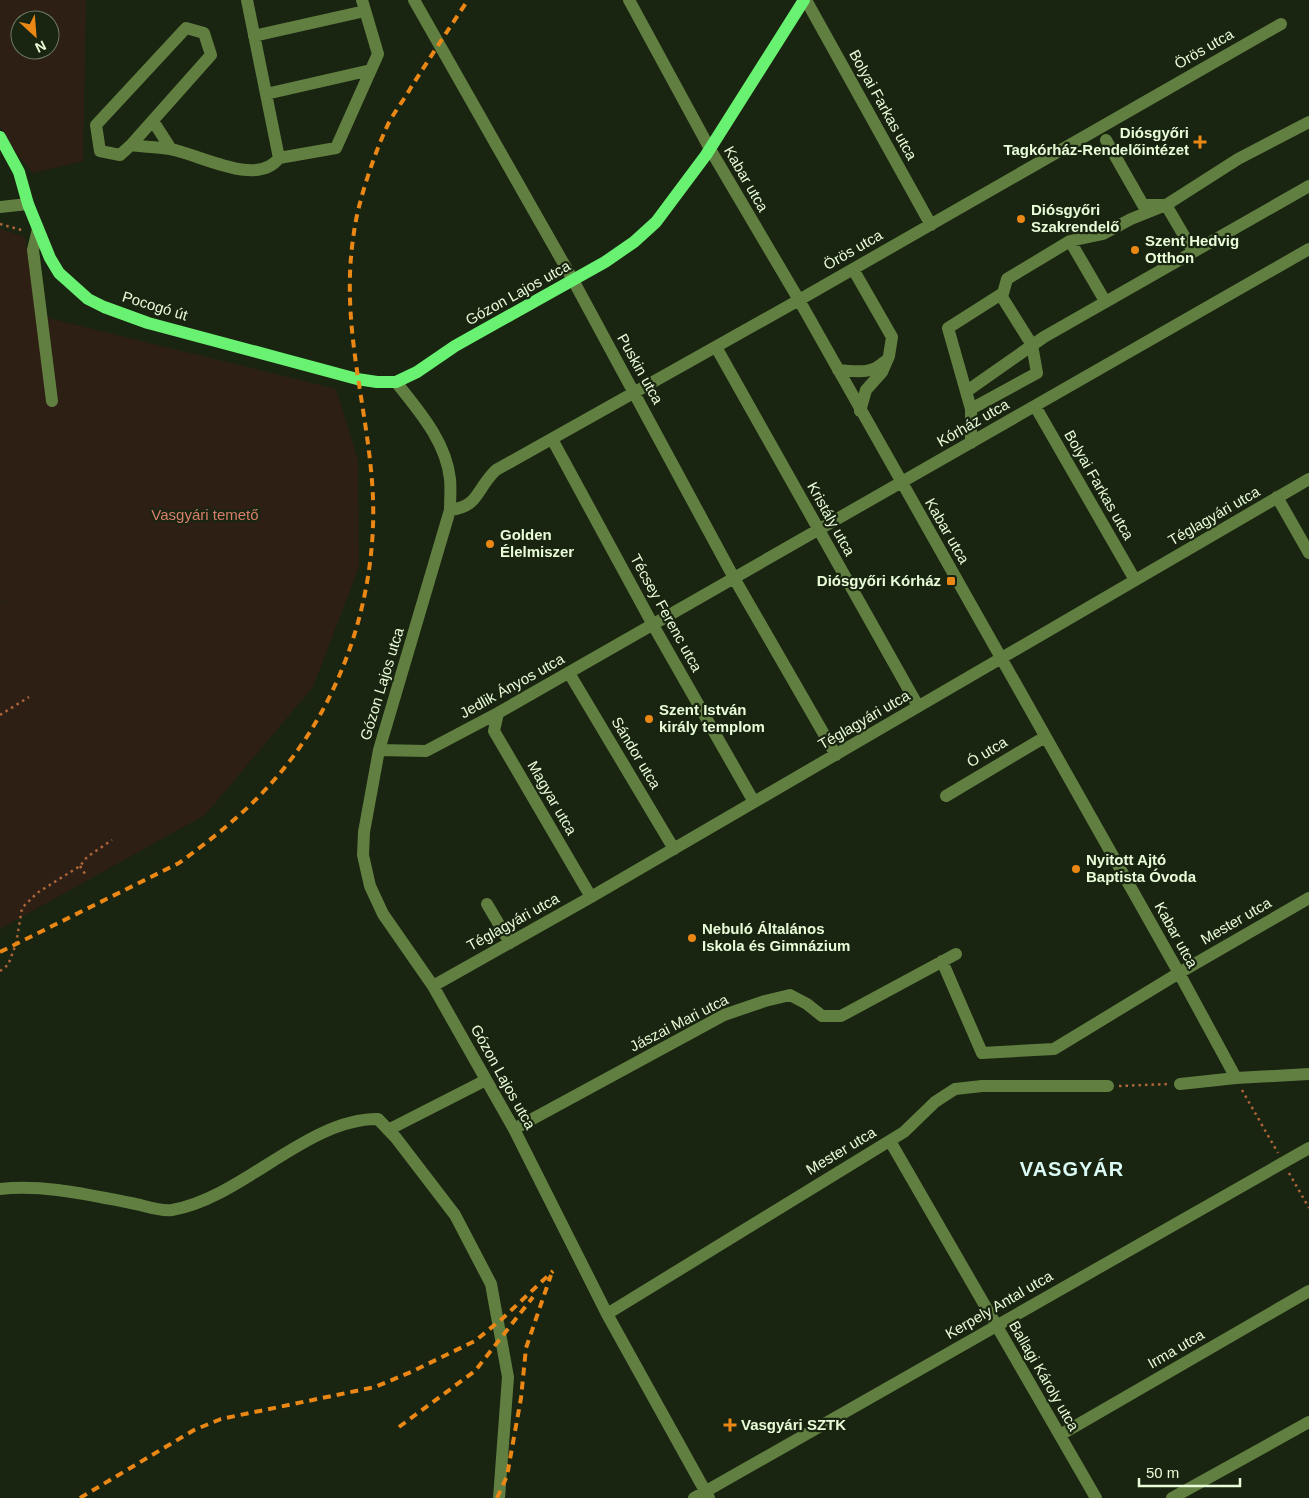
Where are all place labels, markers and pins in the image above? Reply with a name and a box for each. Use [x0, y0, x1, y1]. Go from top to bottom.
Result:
place label: Diósgyőri Tagkórház-Rendelőintézet [1003, 124, 1189, 158]
marker: Diósgyőri Tagkórház-Rendelőintézet [1193, 135, 1207, 149]
place label: Diósgyőri Szakrendelő [1031, 201, 1119, 235]
marker: Diósgyőri Szakrendelő [1015, 213, 1027, 225]
place label: Szent Hedvig Otthon [1145, 232, 1239, 266]
marker: Szent Hedvig Otthon [1129, 244, 1141, 256]
place label: Golden Élelmiszer [500, 526, 574, 560]
marker: Golden Élelmiszer [484, 538, 496, 550]
place label: Diósgyőri Kórház [817, 572, 941, 589]
marker: Diósgyőri Kórház [945, 575, 957, 587]
place label: Szent István király templom [659, 701, 765, 735]
marker: Szent István király templom [643, 713, 655, 725]
place label: Nyitott Ajtó Baptista Óvoda [1086, 851, 1197, 885]
marker: Nyitott Ajtó Baptista Óvoda [1070, 863, 1082, 875]
place label: Nebuló Általános Iskola és Gimnázium [702, 920, 850, 954]
marker: Nebuló Általános Iskola és Gimnázium [686, 932, 698, 944]
place label: Vasgyári SZTK [741, 1416, 846, 1433]
marker: Vasgyári SZTK [723, 1418, 737, 1432]

